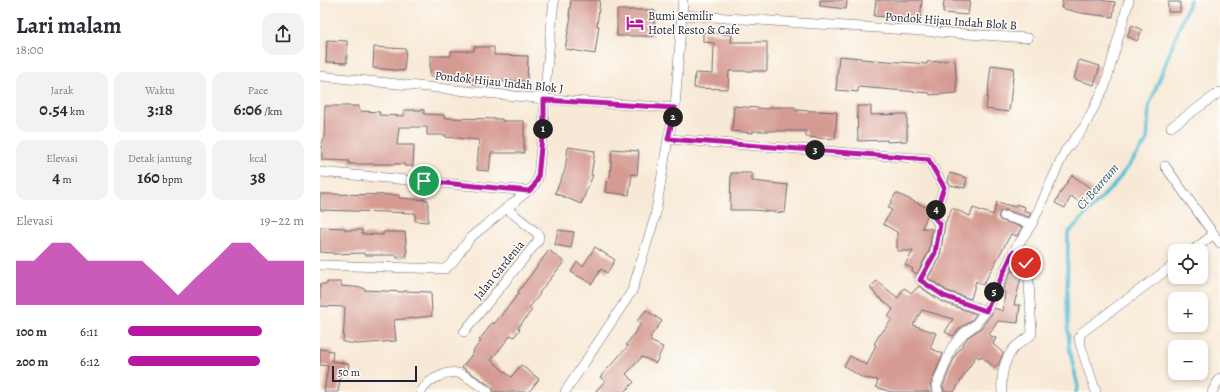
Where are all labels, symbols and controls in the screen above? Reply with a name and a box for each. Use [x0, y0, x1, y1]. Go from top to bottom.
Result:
place label: Bumi Semilir Hotel Resto & Cafe [648, 8, 740, 38]
street label: Pondok Hijau Indah Blok B [884, 8, 1018, 34]
text: Lari malam [16, 11, 122, 41]
button: share [262, 13, 304, 55]
hotel icon: Bumi Semilir Hotel Resto & Cafe [625, 13, 645, 33]
text: 18:00 [16, 41, 44, 58]
street label: Pondok Hijau Indah Blok J [434, 67, 564, 97]
text: Jarak [50, 83, 74, 98]
text: Waktu [145, 83, 175, 98]
text: Pace [248, 83, 268, 98]
text: 0.54 [39, 98, 68, 121]
text: 3:18 [147, 98, 173, 121]
text: 6:06 [234, 98, 262, 121]
text: km [68, 104, 85, 119]
text: /km [262, 104, 282, 119]
pin: 2 [663, 107, 683, 127]
text: 2 [670, 109, 676, 124]
pin: 1 [533, 119, 553, 139]
text: 1 [541, 121, 545, 136]
pin: 3 [805, 140, 825, 160]
text: 3 [813, 142, 817, 157]
text: Elevasi [46, 151, 78, 166]
text: Detak jantung [128, 151, 192, 166]
text: kcal [249, 151, 267, 166]
water label: Ci Beureum [1072, 159, 1123, 213]
pin [407, 164, 441, 198]
text: 4 [52, 166, 60, 189]
text: 160 [137, 166, 160, 189]
text: 38 [250, 166, 266, 189]
icon: arrive [413, 170, 435, 192]
text: m [60, 172, 72, 187]
text: bpm [160, 172, 183, 187]
pin: 4 [926, 200, 946, 220]
text: 4 [933, 202, 939, 217]
text: Elevasi [16, 212, 53, 229]
text: 19–22 m [260, 212, 304, 229]
street label: Jalan Gardenia [470, 237, 528, 303]
map controls [1168, 244, 1208, 380]
button: locate [1168, 244, 1208, 284]
pin [1009, 246, 1043, 280]
icon: check [1015, 252, 1037, 274]
pin: 5 [984, 282, 1004, 302]
text: 5 [992, 284, 996, 299]
button: + [1168, 292, 1208, 332]
text: 100 m [16, 323, 47, 340]
text: 6:11 [80, 323, 98, 340]
button: − [1168, 340, 1208, 380]
text: 200 m [16, 353, 49, 370]
text: 6:12 [80, 353, 100, 370]
scale bar [332, 364, 417, 383]
text: 50 m [338, 365, 360, 380]

